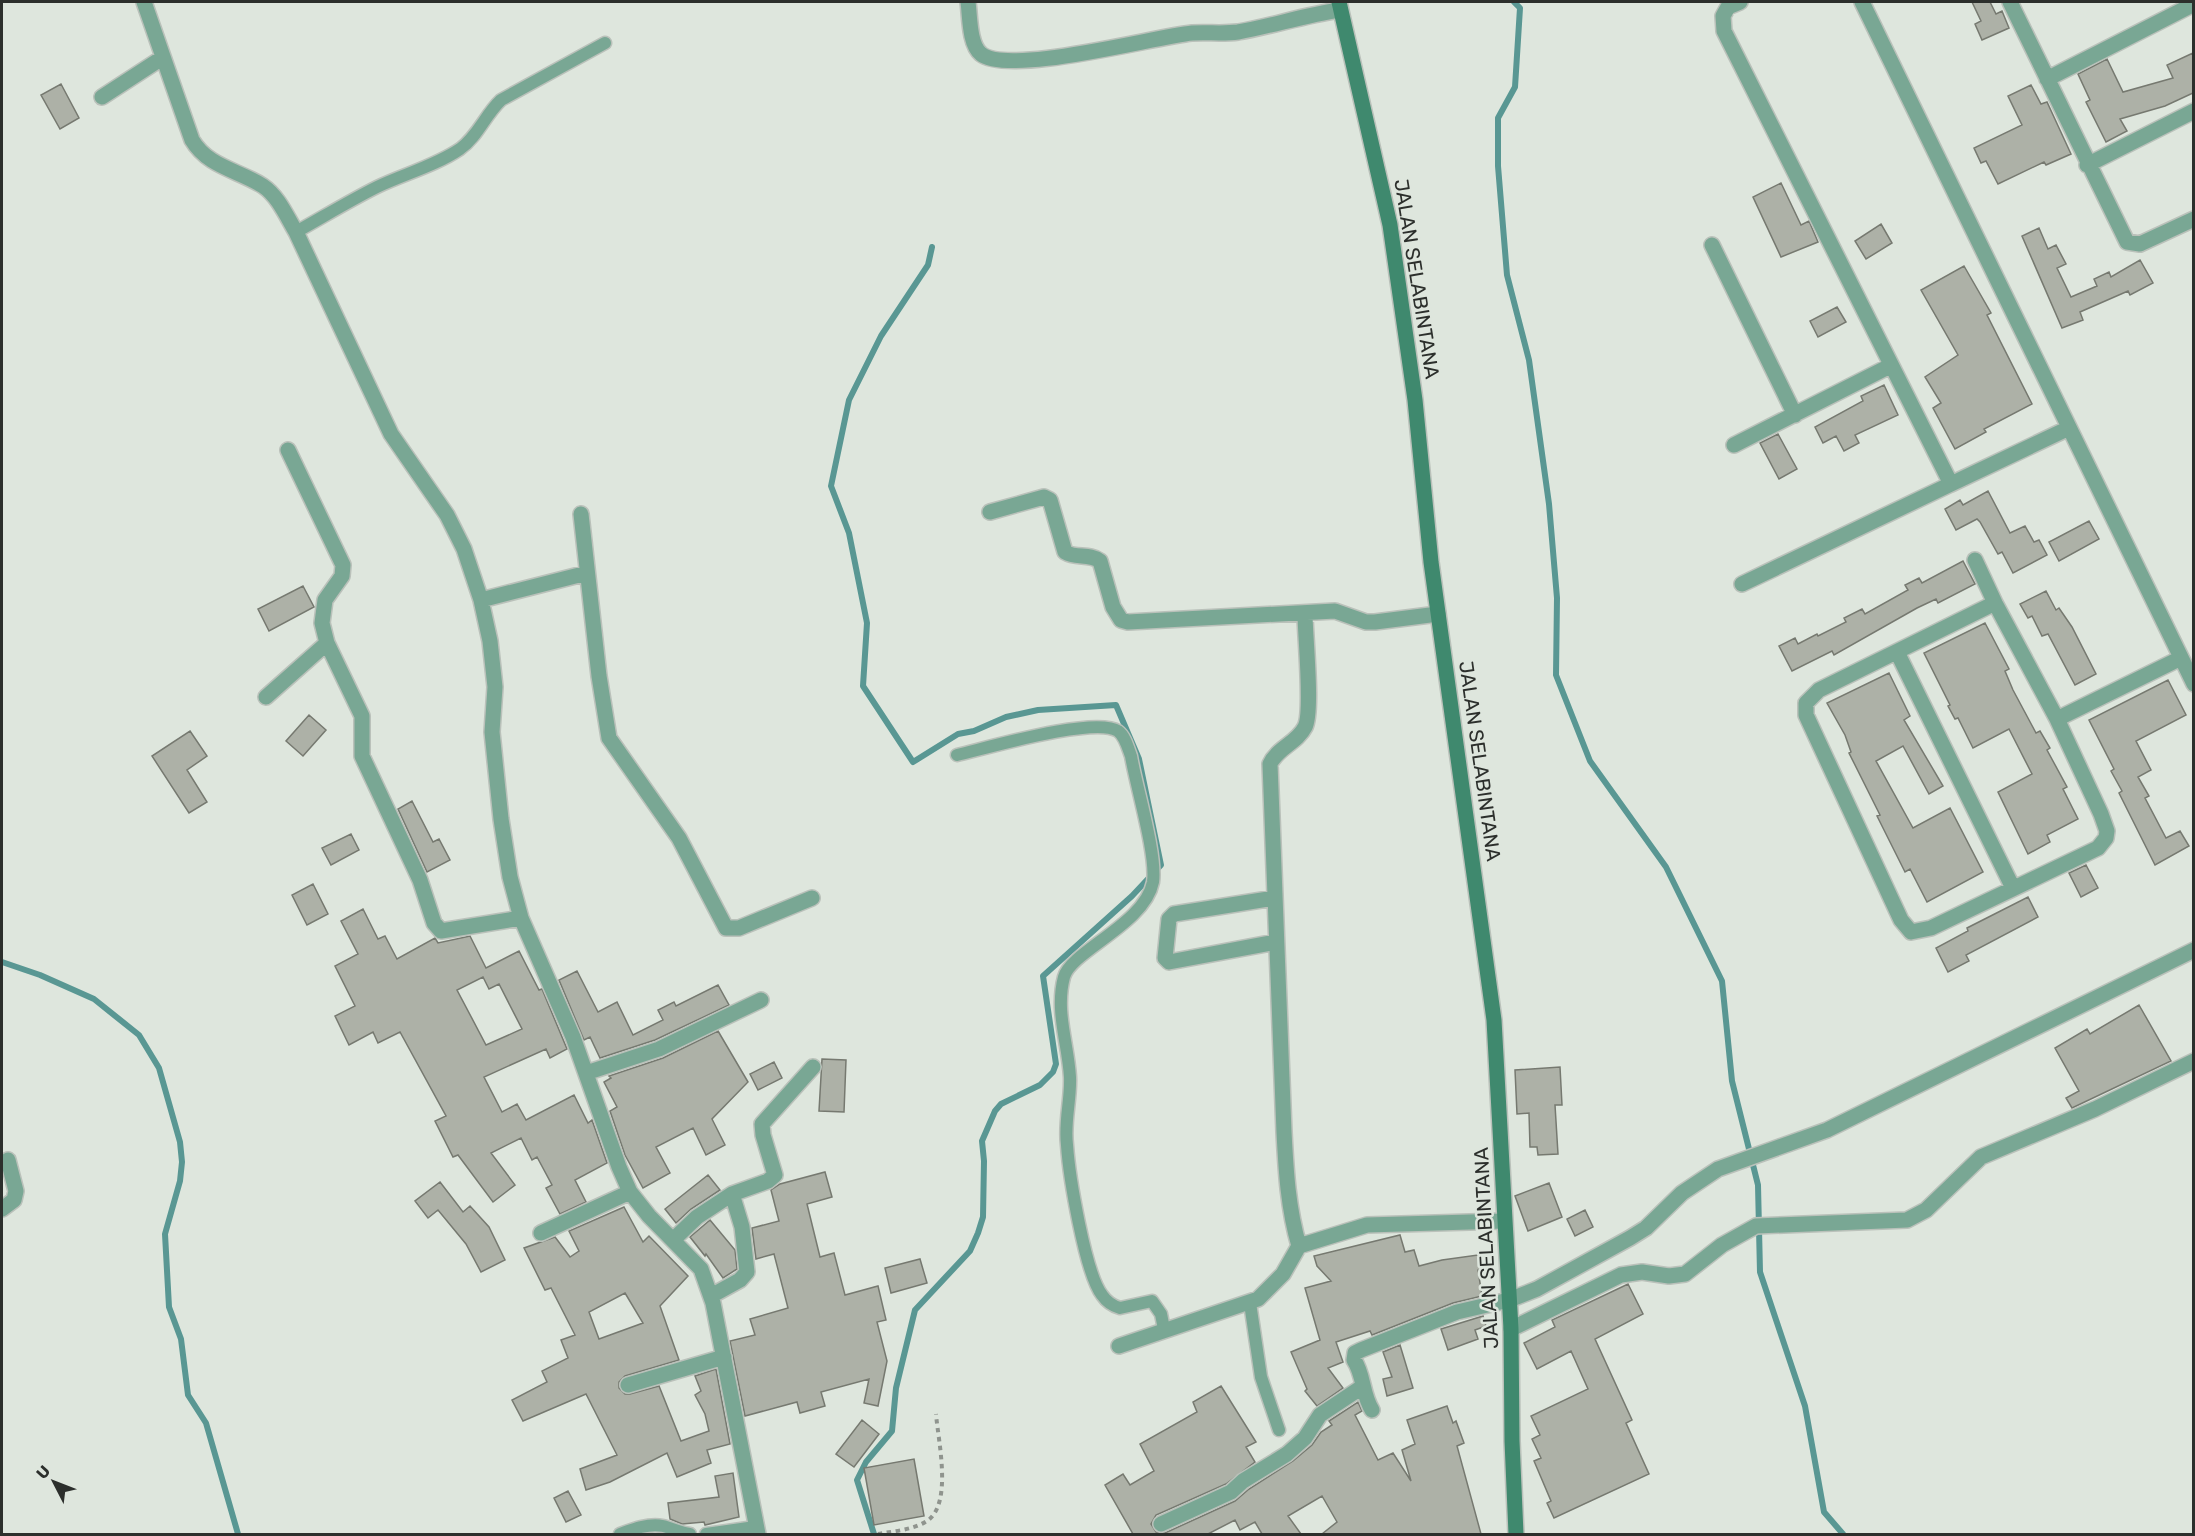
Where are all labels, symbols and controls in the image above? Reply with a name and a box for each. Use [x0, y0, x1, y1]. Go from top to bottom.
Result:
street label: JALAN SELABINTANA [1389, 177, 1445, 381]
street label: JALAN SELABINTANA [1454, 659, 1506, 863]
street label: JALAN SELABINTANA [1469, 1146, 1503, 1350]
north arrow [24, 1452, 84, 1512]
text: U [32, 1462, 54, 1483]

